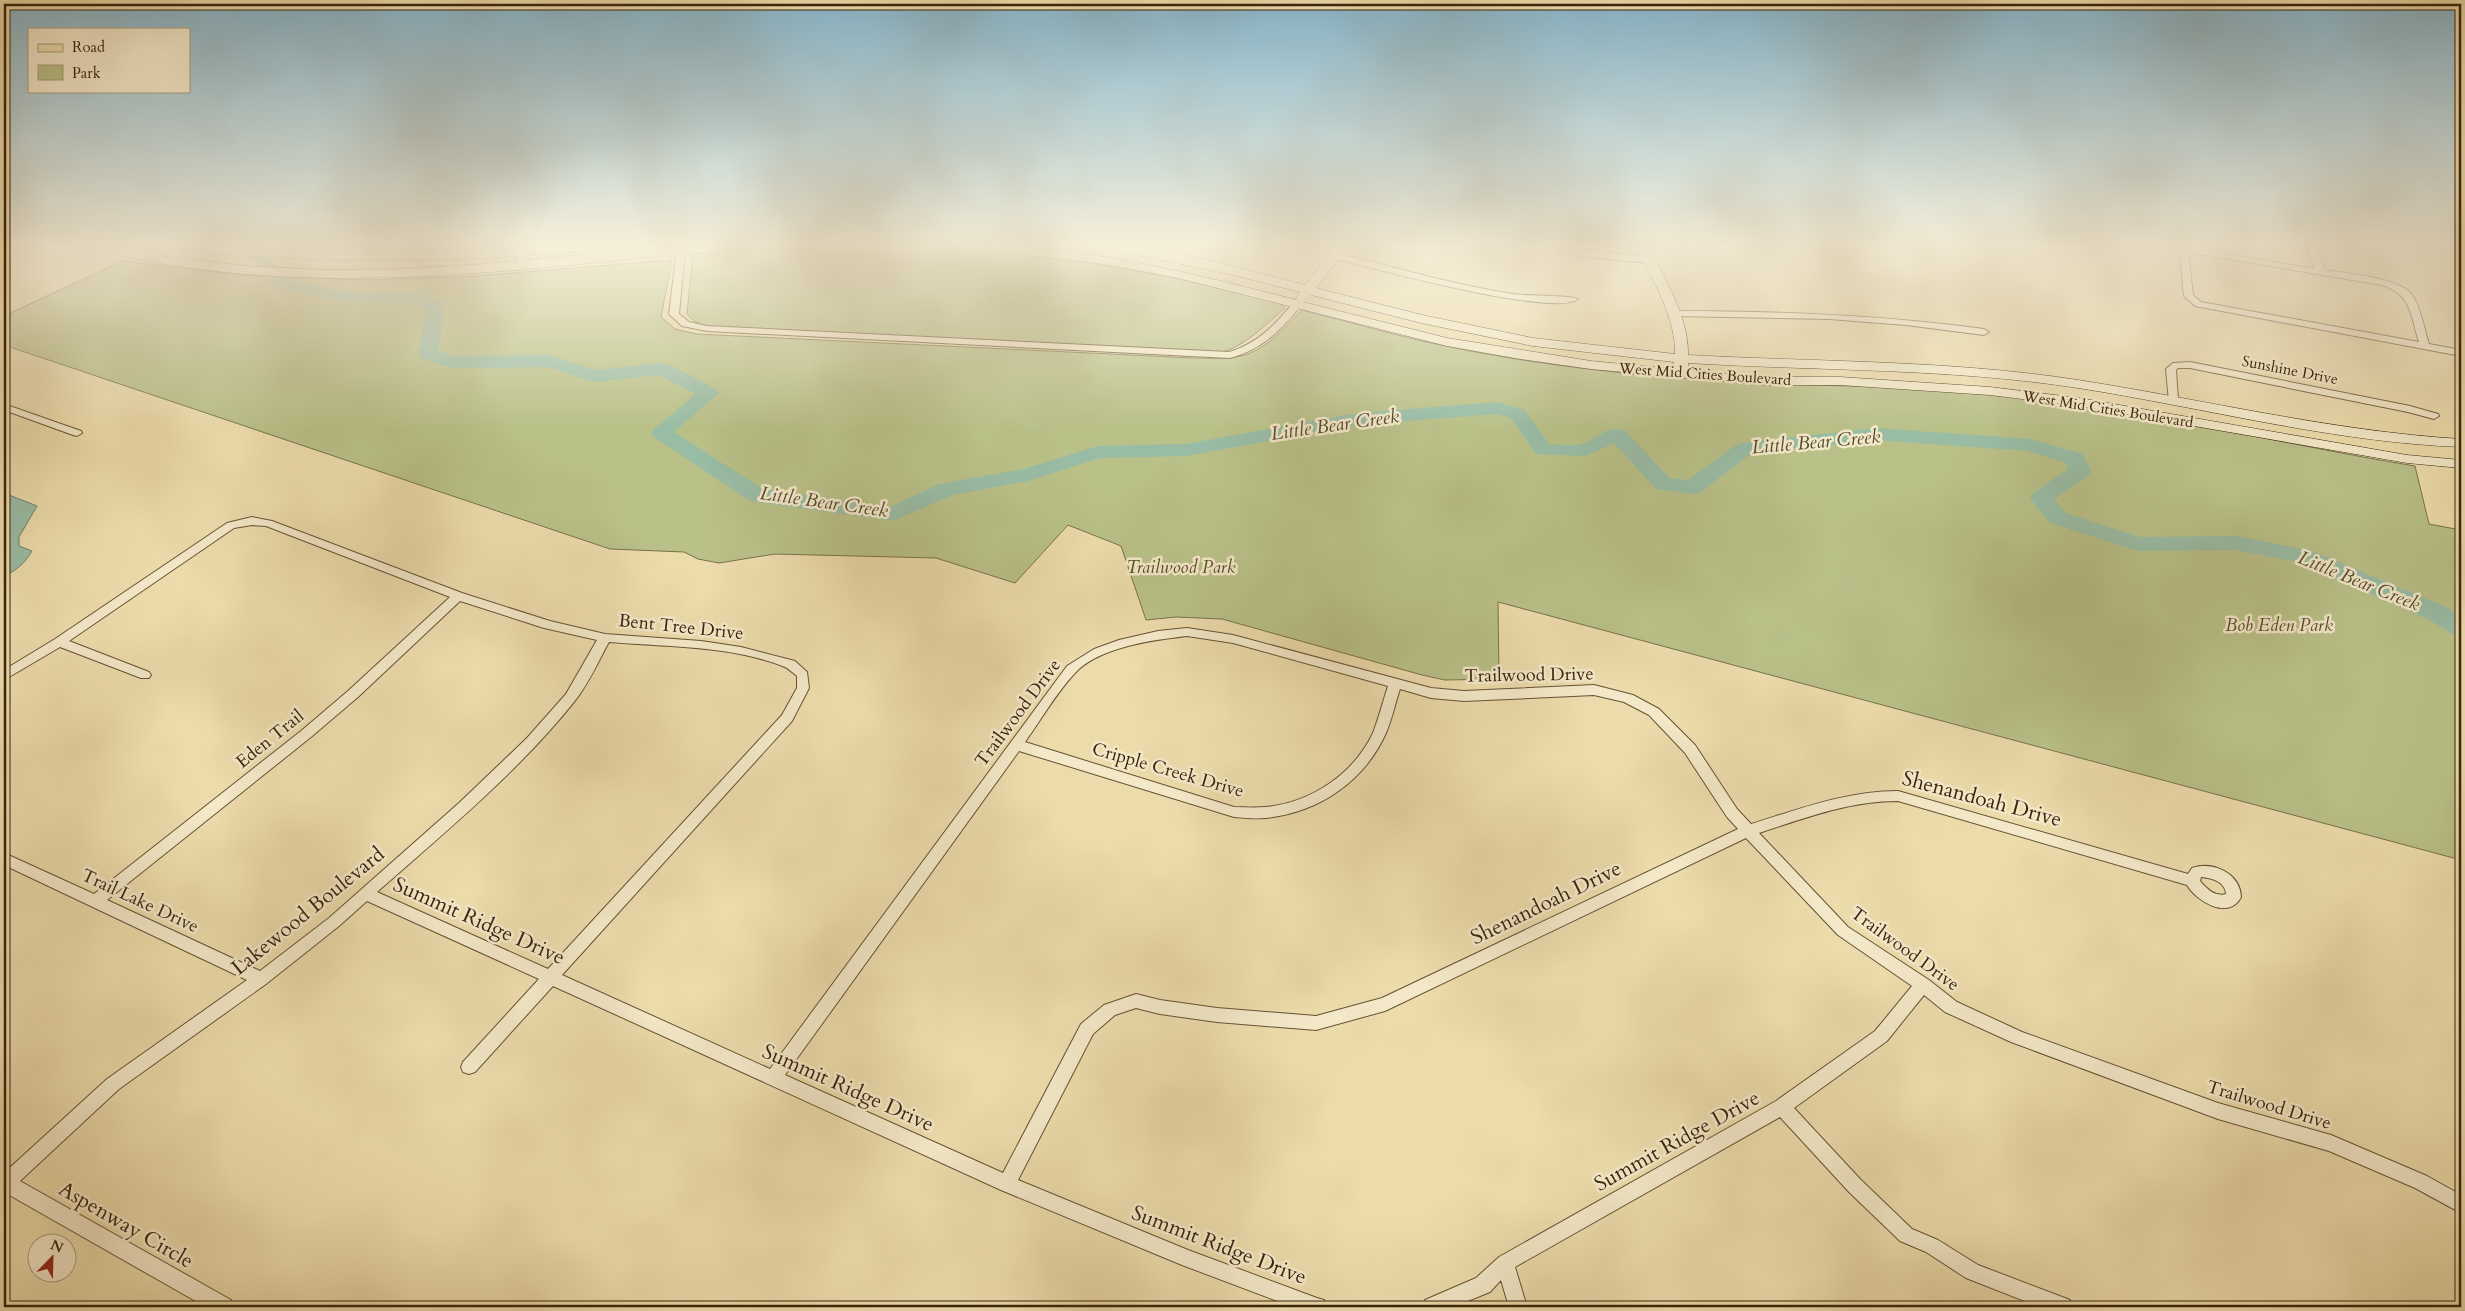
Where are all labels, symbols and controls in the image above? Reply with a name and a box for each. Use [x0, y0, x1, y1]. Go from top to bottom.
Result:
legend [28, 28, 190, 92]
text: Road [72, 37, 105, 57]
text: Park [72, 63, 101, 83]
street label: Sunshine Drive [2240, 351, 2340, 389]
street label: West Mid Cities Boulevard [1617, 358, 1792, 390]
street label: West Mid Cities Boulevard [2020, 385, 2195, 432]
water label: Little Bear Creek [1269, 403, 1401, 447]
water label: Little Bear Creek [1750, 423, 1882, 461]
water label: Little Bear Creek [758, 480, 890, 524]
water label: Little Bear Creek [2294, 545, 2424, 617]
park label: Trailwood Park [1126, 555, 1236, 580]
street label: Bent Tree Drive [617, 608, 745, 646]
park label: Bob Eden Park [2225, 613, 2333, 638]
street label: Trailwood Drive [969, 654, 1067, 772]
street label: Trailwood Drive [1464, 661, 1594, 689]
street label: Eden Trail [231, 704, 310, 774]
street label: Cripple Creek Drive [1089, 736, 1247, 804]
street label: Shenandoah Drive [1899, 764, 2065, 834]
street label: Lakewood Boulevard [225, 840, 391, 982]
street label: Shenandoah Drive [1466, 854, 1626, 952]
street label: Trail Lake Drive [77, 863, 203, 939]
street label: Summit Ridge Drive [389, 870, 569, 972]
street label: Trailwood Drive [1845, 901, 1965, 997]
street label: Summit Ridge Drive [758, 1037, 938, 1139]
street label: Trailwood Drive [2204, 1074, 2334, 1136]
street label: Summit Ridge Drive [1589, 1083, 1765, 1199]
street label: Aspenway Circle [53, 1175, 199, 1275]
street label: Summit Ridge Drive [1127, 1198, 1311, 1292]
north arrow [28, 1234, 78, 1284]
text: N [48, 1235, 66, 1258]

